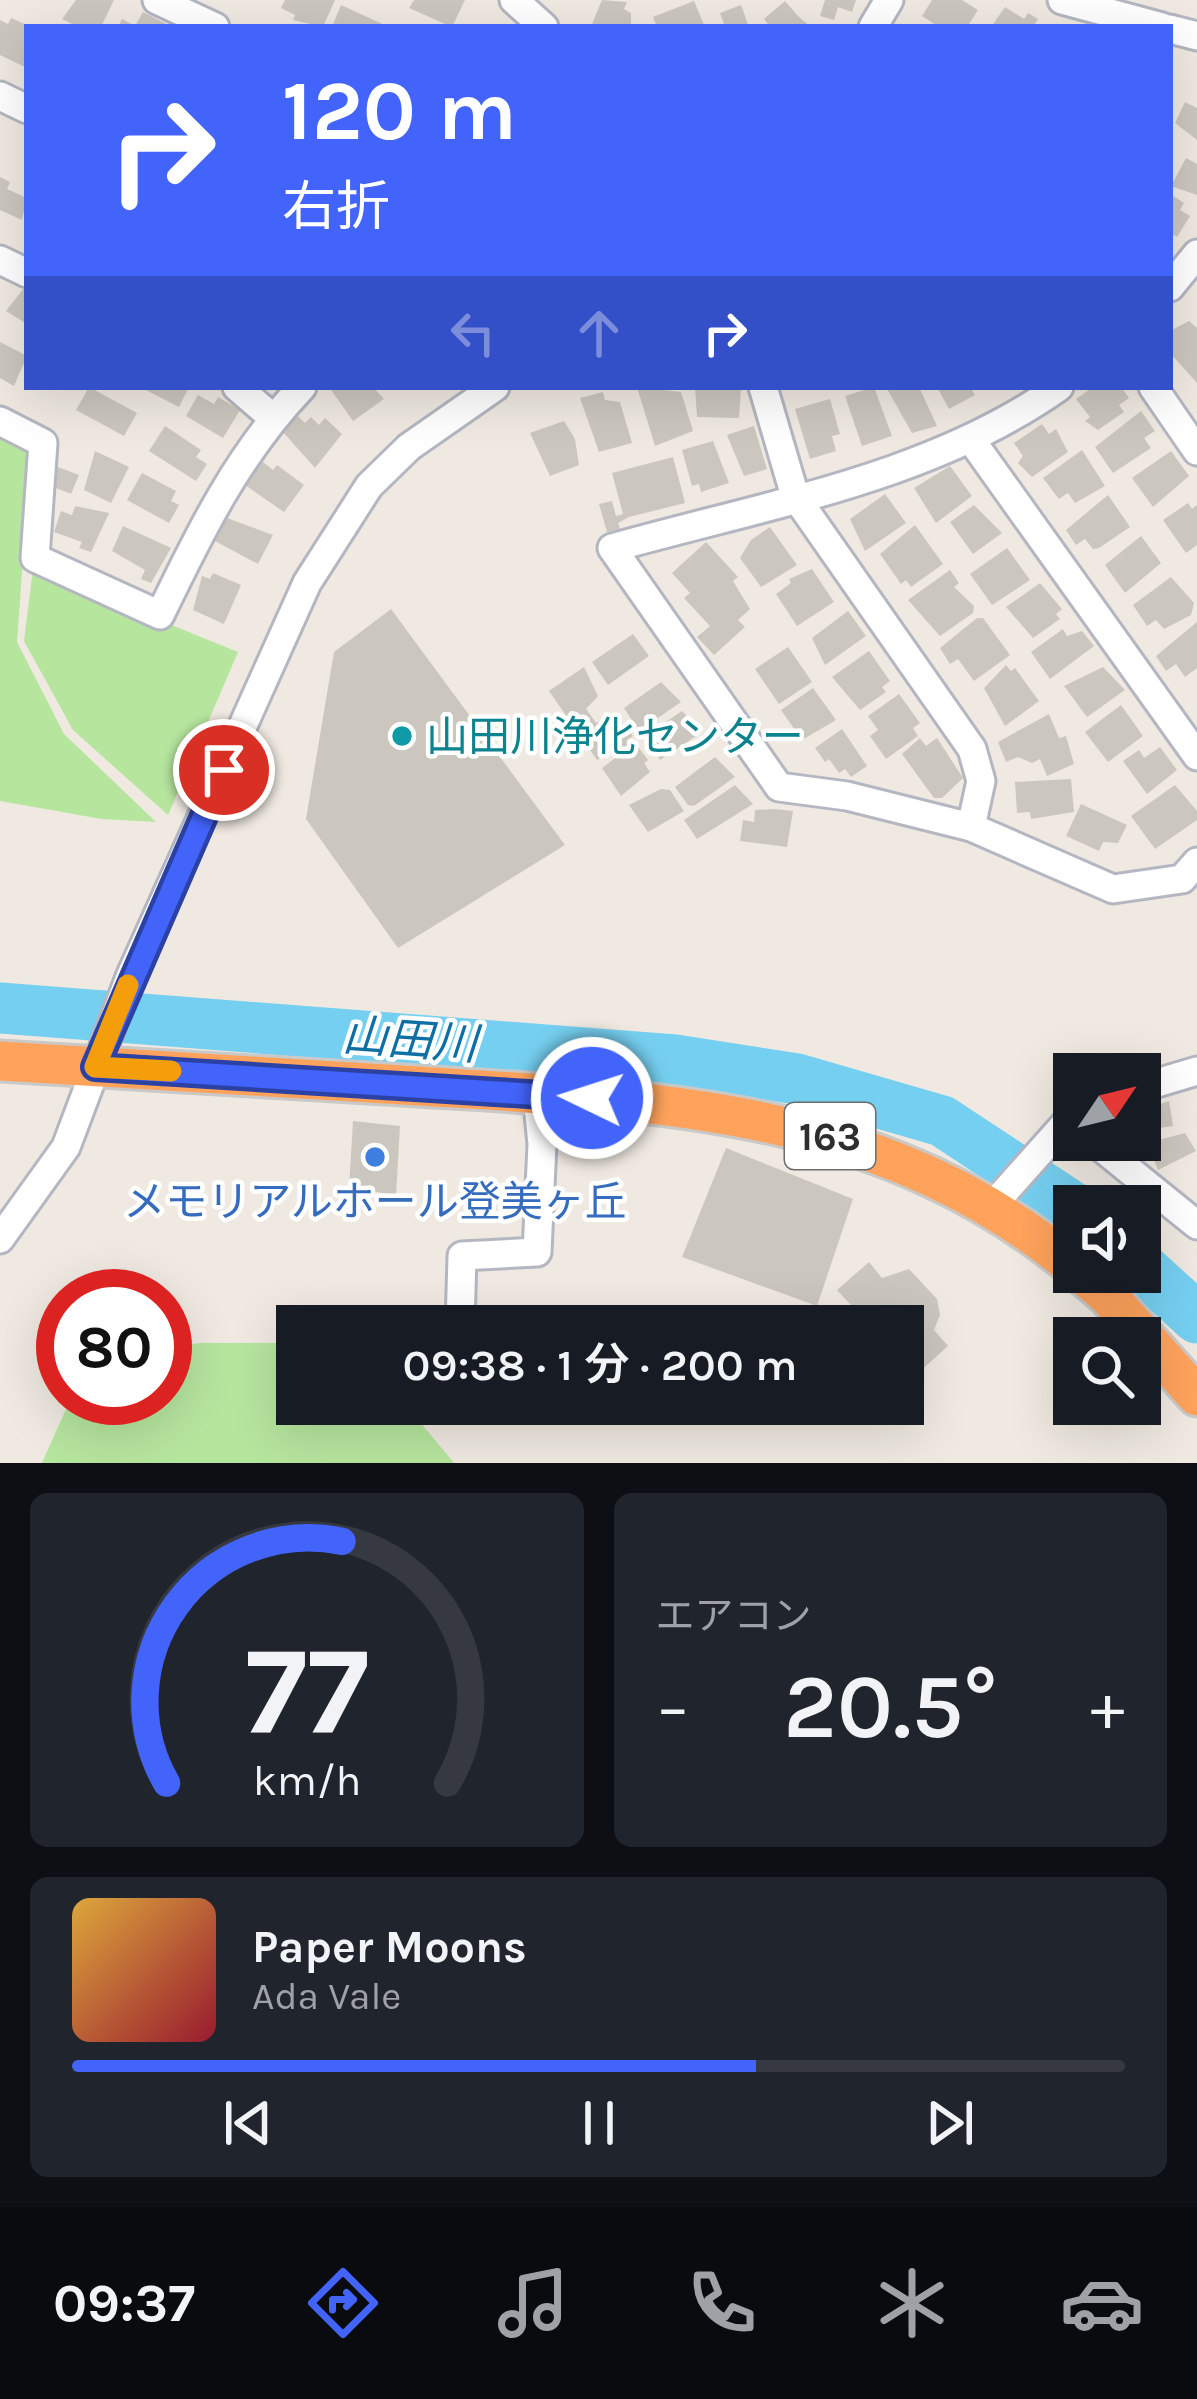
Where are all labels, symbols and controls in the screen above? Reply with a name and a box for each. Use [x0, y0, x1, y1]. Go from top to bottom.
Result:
text: 120 m [282, 62, 517, 160]
icon: right [84, 72, 240, 228]
text: 右折 [282, 175, 390, 239]
icon: left [440, 300, 506, 366]
icon: ahead [566, 300, 632, 366]
icon: right [692, 300, 758, 366]
place label: 山田川浄化センター [426, 712, 804, 762]
pin [173, 719, 275, 821]
marker: 山田川浄化センター [389, 723, 415, 749]
icon: arrive [191, 737, 257, 803]
water label: 山田川 [341, 1009, 483, 1071]
position arrow [529, 1035, 655, 1161]
north arrow [1053, 1053, 1161, 1161]
map controls [1053, 1053, 1161, 1425]
road number: 163 [785, 1103, 875, 1169]
marker: メモリアルホール登美ヶ丘 [362, 1144, 388, 1170]
place label: メモリアルホール登美ヶ丘 [123, 1177, 627, 1227]
button: sound [1053, 1185, 1161, 1293]
speed limit sign: 80 [36, 1269, 192, 1425]
button: search [1053, 1317, 1161, 1425]
text: 09:38 · 1 分 · 200 m [403, 1339, 797, 1391]
text: エアコン [656, 1593, 812, 1639]
text: 77 [245, 1618, 369, 1763]
text: 20.5° [783, 1654, 997, 1760]
text: − [656, 1668, 690, 1746]
text: + [1090, 1668, 1125, 1746]
text: km/h [252, 1756, 361, 1806]
text: Paper Moons [252, 1921, 527, 1973]
text: Ada Vale [252, 1973, 401, 2019]
icon: previous [215, 2090, 281, 2156]
icon: pause [566, 2090, 632, 2156]
icon: next [917, 2090, 983, 2156]
icon: directions [301, 2261, 385, 2345]
icon: music [491, 2261, 575, 2345]
icon: phone [680, 2261, 764, 2345]
icon: climate [870, 2261, 954, 2345]
icon: car [1060, 2261, 1144, 2345]
text: 09:37 [53, 2271, 195, 2335]

